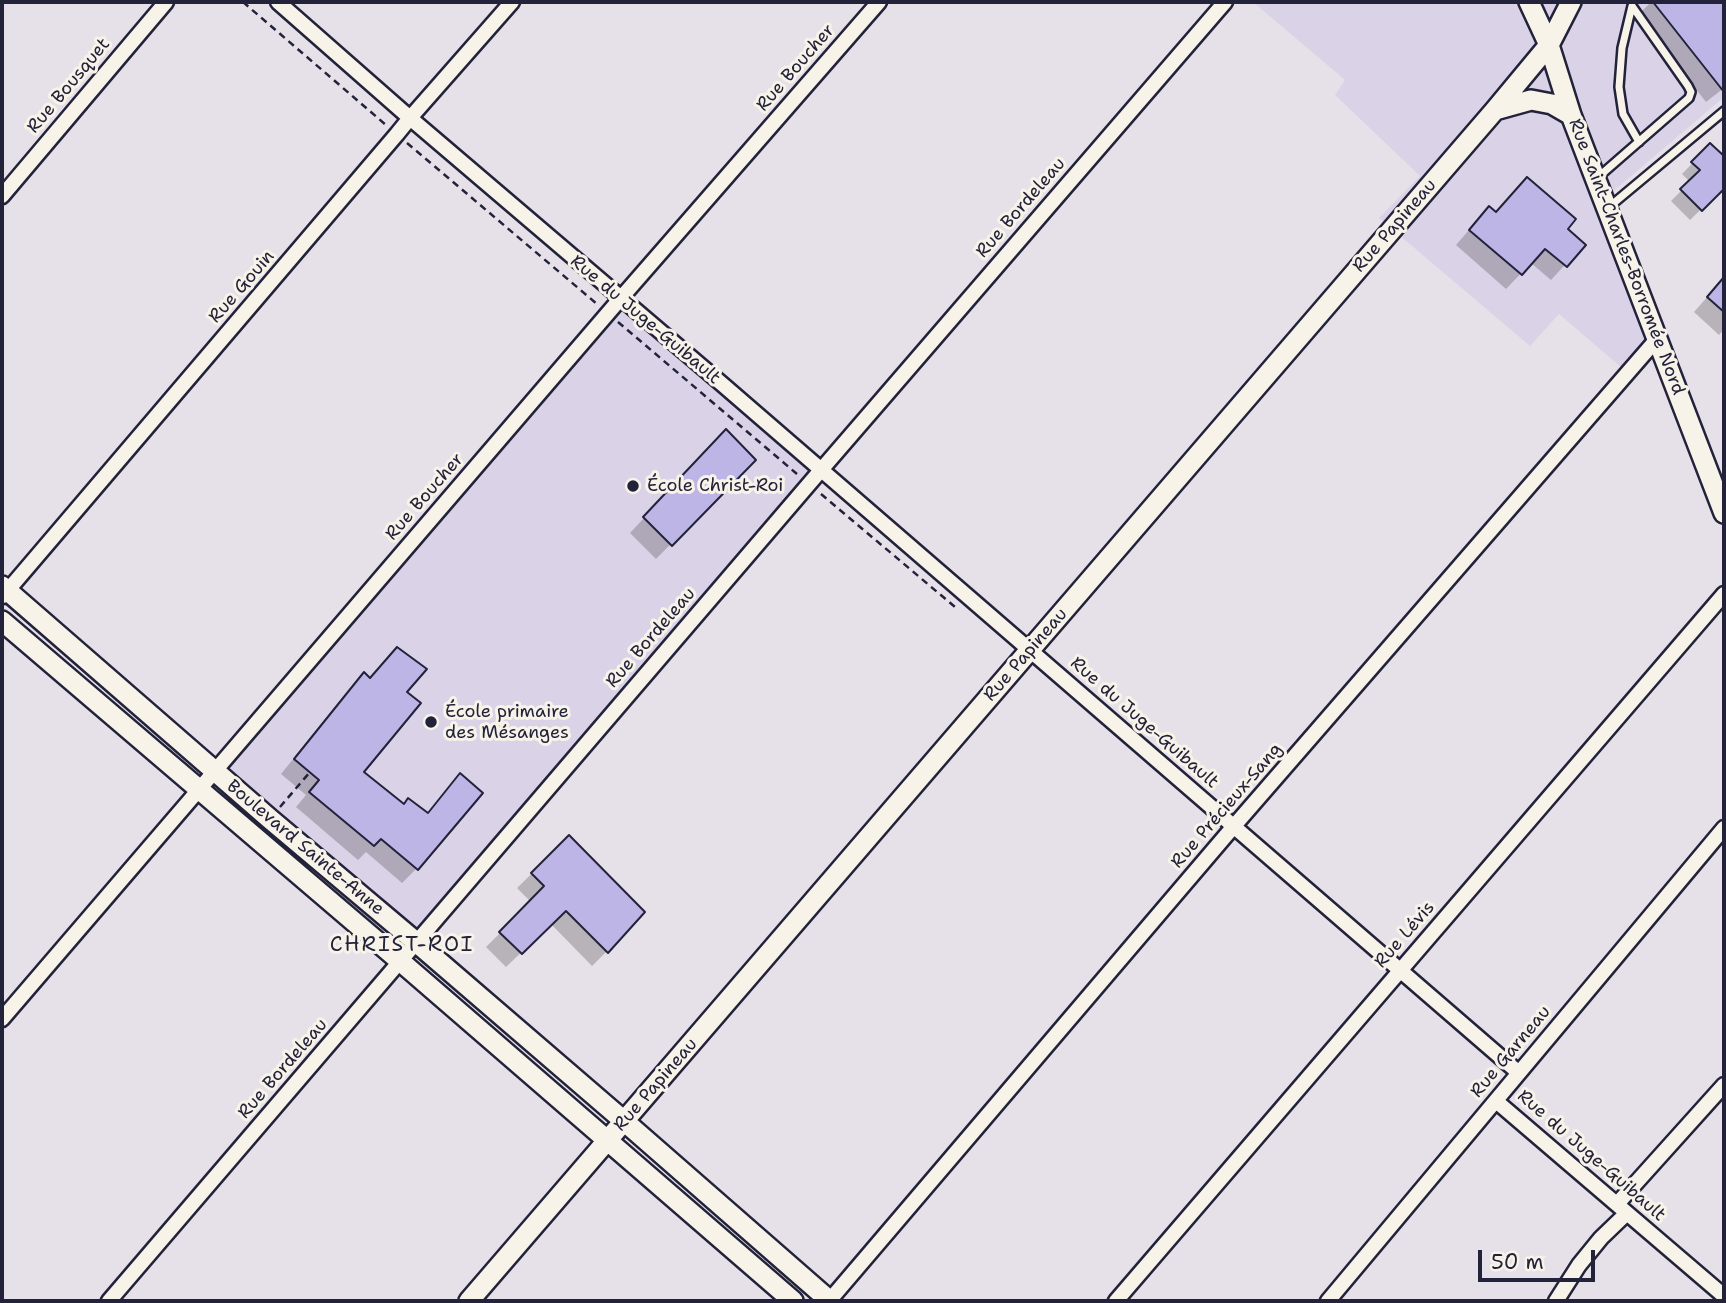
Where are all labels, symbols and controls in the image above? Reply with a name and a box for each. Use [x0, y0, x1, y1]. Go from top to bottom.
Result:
street label: Rue Boucher [752, 20, 840, 116]
street label: Rue Bousquet [23, 34, 115, 138]
street label: Rue Saint-Charles-Borromée Nord [1563, 116, 1689, 398]
street label: Rue Bordeleau [972, 154, 1070, 262]
street label: Rue Papineau [1349, 175, 1441, 277]
street label: Rue Gouin [205, 246, 279, 328]
street label: Rue du Juge-Guibault [565, 251, 725, 389]
street label: Rue Boucher [381, 449, 469, 545]
place label: École Christ-Roi [647, 475, 783, 497]
marker: École Christ-Roi [625, 478, 641, 494]
street label: Rue Bordeleau [602, 584, 700, 692]
street label: Rue Papineau [980, 604, 1072, 706]
street label: Rue du Juge-Guibault [1065, 653, 1223, 793]
place label: École primaire des Mésanges [445, 701, 569, 744]
marker: École primaire des Mésanges [423, 714, 439, 730]
street label: Rue Précieux-Sang [1167, 739, 1287, 873]
street label: Boulevard Sainte-Anne [222, 776, 388, 920]
street label: Rue Lévis [1370, 897, 1440, 973]
district label: CHRIST-ROI [331, 933, 473, 959]
street label: Rue Garneau [1466, 1002, 1556, 1102]
street label: Rue Bordeleau [234, 1015, 332, 1123]
street label: Rue Papineau [610, 1034, 702, 1136]
street label: Rue du Juge-Guibault [1512, 1086, 1670, 1226]
scale bar [1481, 1236, 1598, 1280]
text: 50 m [1491, 1248, 1544, 1276]

